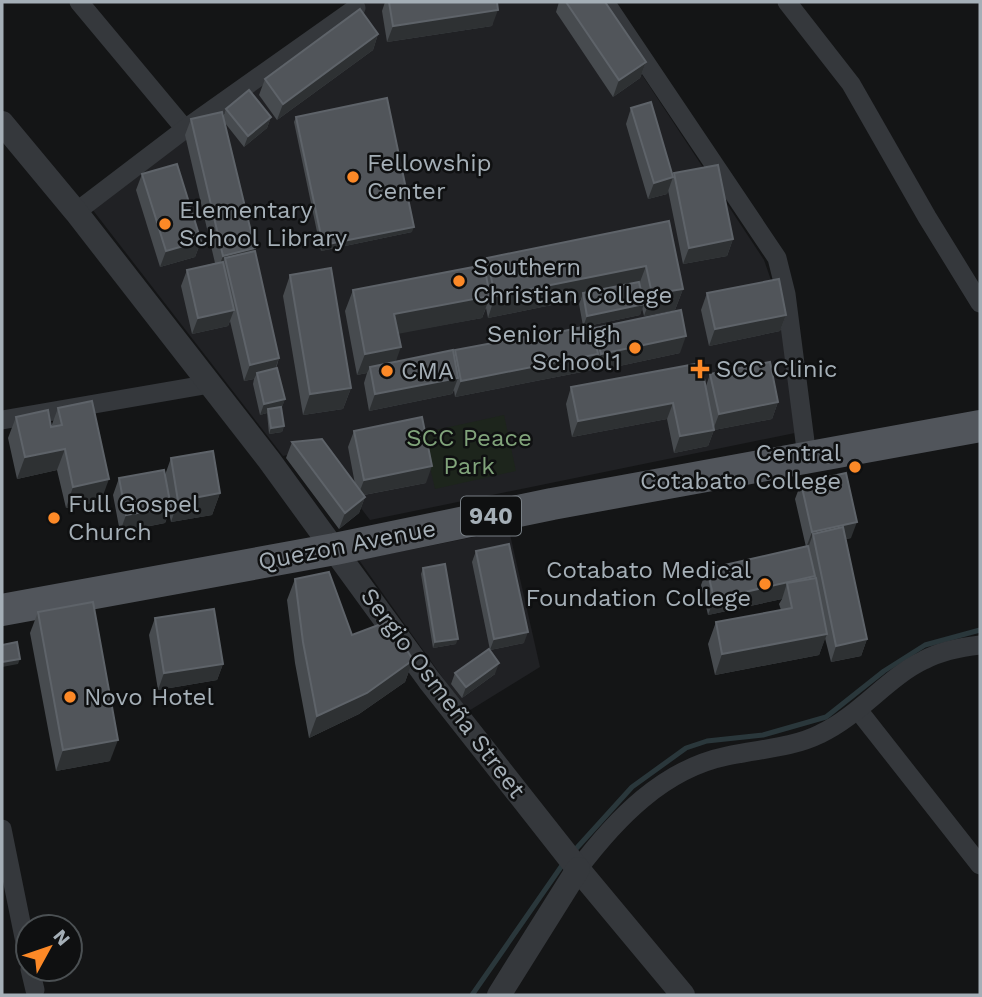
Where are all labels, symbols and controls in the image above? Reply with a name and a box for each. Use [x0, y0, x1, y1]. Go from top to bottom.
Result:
place label: Fellowship Center [367, 149, 492, 205]
marker: Fellowship Center [345, 169, 361, 185]
place label: Elementary School Library [179, 196, 348, 252]
marker: Elementary School Library [157, 216, 173, 232]
place label: Southern Christian College [473, 253, 672, 309]
marker: Southern Christian College [451, 273, 467, 289]
place label: Senior High School1 [487, 320, 621, 376]
marker: Senior High School1 [627, 340, 643, 356]
place label: SCC Clinic [716, 355, 837, 383]
place label: CMA [401, 357, 454, 385]
marker: SCC Clinic [690, 359, 710, 379]
marker: CMA [379, 363, 395, 379]
park label: SCC Peace Park [406, 424, 532, 480]
place label: Central Cotabato College [640, 439, 842, 495]
marker: Central Cotabato College [847, 459, 863, 475]
place label: Full Gospel Church [68, 490, 200, 546]
road number: 940 [461, 496, 521, 536]
marker: Full Gospel Church [46, 510, 62, 526]
street label: Quezon Avenue [256, 514, 438, 576]
place label: Cotabato Medical Foundation College [526, 556, 752, 612]
marker: Cotabato Medical Foundation College [757, 576, 773, 592]
street label: Sergio Osmeña Street [355, 582, 531, 804]
place label: Novo Hotel [84, 683, 214, 711]
marker: Novo Hotel [62, 689, 78, 705]
north arrow [14, 913, 84, 983]
text: N [48, 925, 75, 950]

